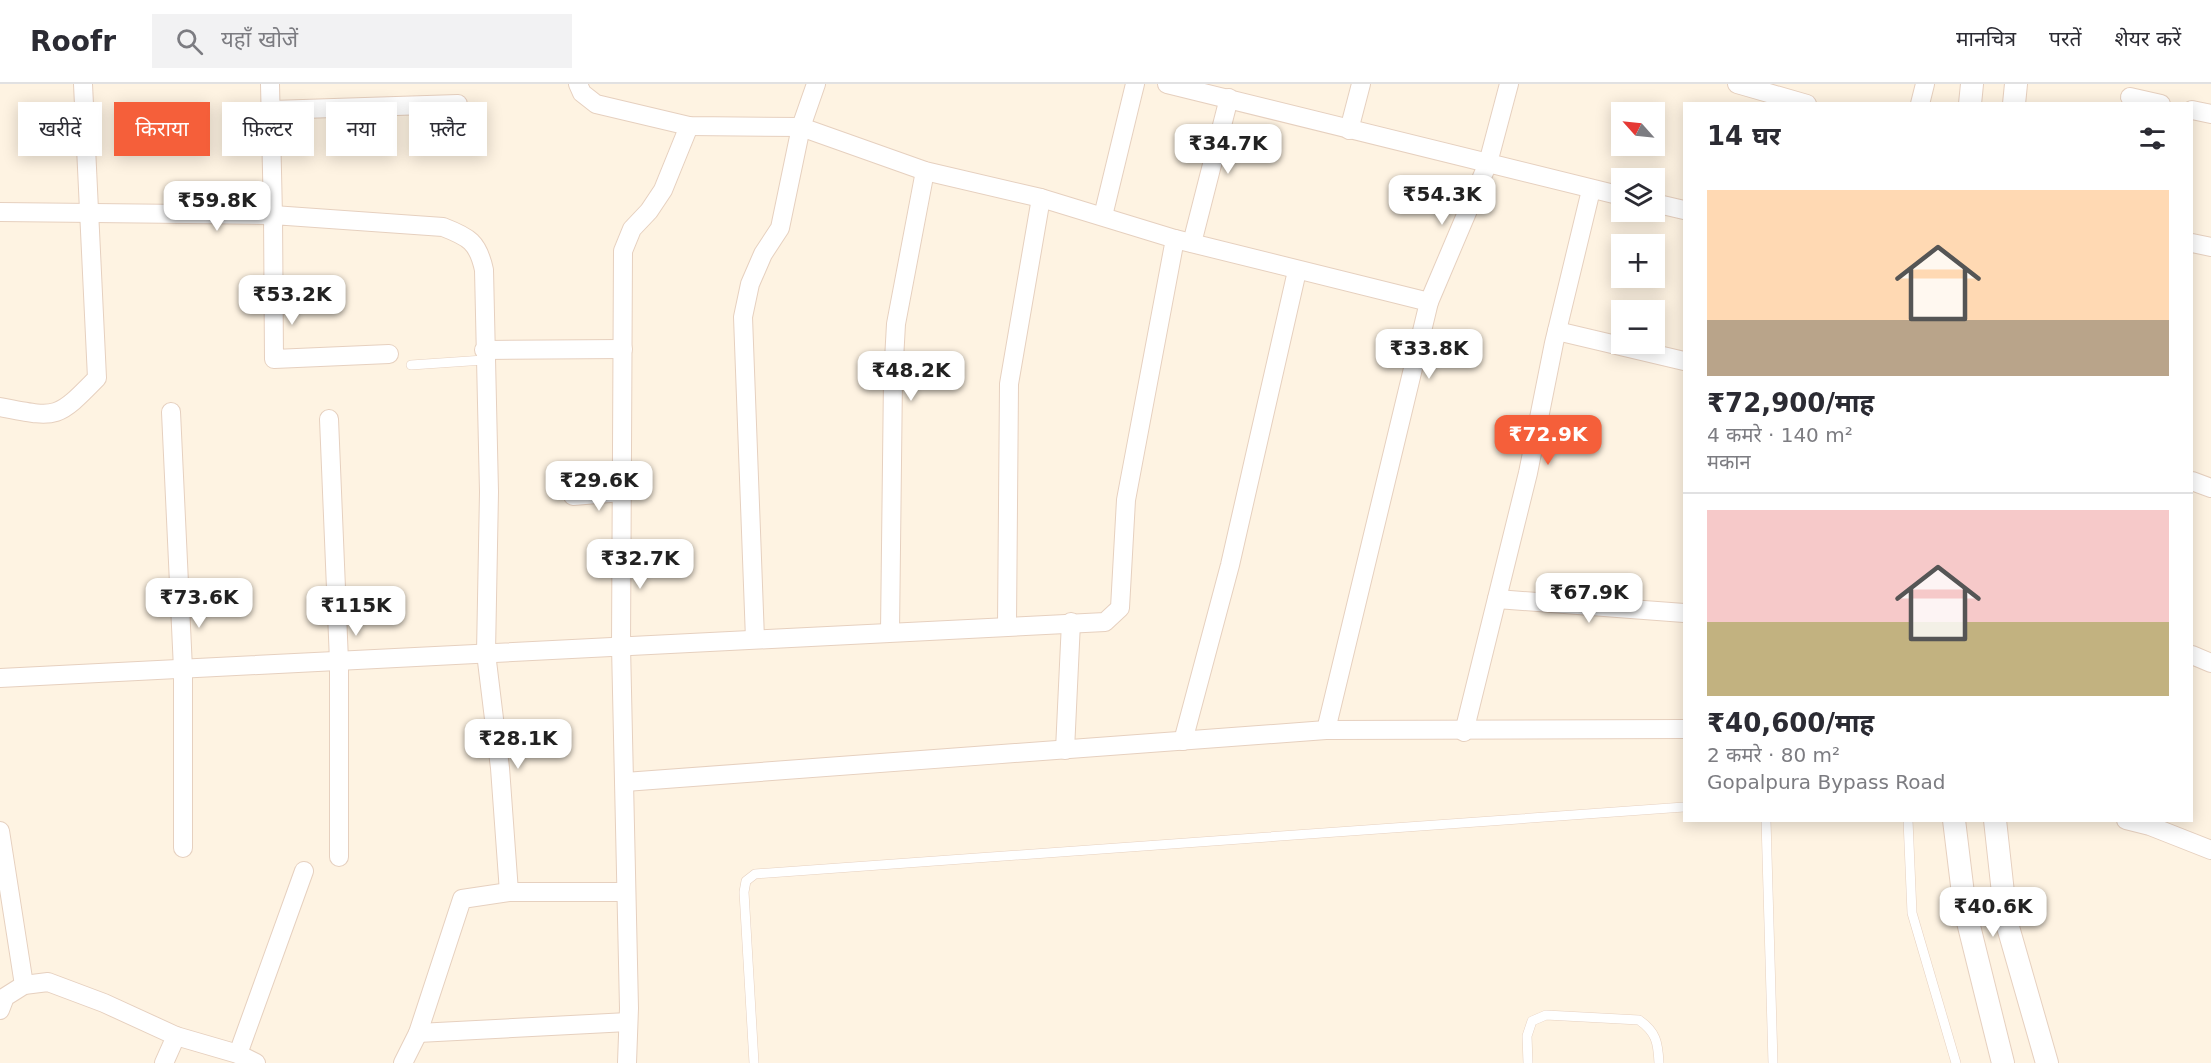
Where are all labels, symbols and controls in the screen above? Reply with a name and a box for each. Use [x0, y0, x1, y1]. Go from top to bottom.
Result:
search box [152, 14, 572, 68]
text: Roofr [30, 25, 116, 58]
icon: search [173, 25, 206, 58]
text: यहाँ खोजें [221, 27, 298, 52]
text: मानचित्र [1956, 27, 2016, 51]
text: परतें [2049, 27, 2082, 51]
text: शेयर करें [2115, 27, 2181, 51]
chip: खरीदें [18, 102, 102, 156]
chip: किराया [114, 102, 210, 156]
chip: फ़िल्टर [222, 102, 314, 156]
chip: नया [326, 102, 397, 156]
chip: फ़्लैट [409, 102, 487, 156]
north arrow [1611, 102, 1665, 156]
map controls [1611, 102, 1665, 354]
text: 14 घर [1707, 121, 1781, 151]
icon: filters [2136, 122, 2169, 155]
pin: ₹34.7K [1179, 124, 1277, 175]
text: ₹34.7K [1189, 131, 1267, 155]
button: layers [1611, 168, 1665, 222]
pin: ₹54.3K [1393, 175, 1491, 226]
pin: ₹59.8K [168, 181, 266, 232]
text: ₹54.3K [1403, 182, 1481, 206]
text: ₹59.8K [178, 188, 256, 212]
icon: home [1884, 229, 1992, 337]
button: + [1611, 234, 1665, 288]
pin: ₹53.2K [243, 275, 341, 326]
text: ₹53.2K [253, 282, 331, 306]
button: − [1611, 300, 1665, 354]
pin: ₹33.8K [1380, 329, 1478, 380]
text: ₹33.8K [1390, 336, 1468, 360]
pin: ₹48.2K [862, 351, 960, 402]
text: ₹48.2K [872, 358, 950, 382]
text: ₹72,900/माह [1707, 388, 1874, 418]
pin: ₹72.9K [1499, 415, 1597, 466]
text: ₹72.9K [1509, 422, 1587, 446]
text: 4 कमरे · 140 m² [1707, 423, 1853, 447]
text: मकान [1707, 450, 1751, 474]
pin: ₹29.6K [550, 461, 648, 512]
text: ₹29.6K [560, 468, 638, 492]
pin: ₹32.7K [591, 539, 689, 590]
text: ₹32.7K [601, 546, 679, 570]
icon: home [1884, 549, 1992, 657]
pin: ₹67.9K [1540, 573, 1638, 624]
pin: ₹73.6K [150, 578, 248, 629]
text: ₹67.9K [1550, 580, 1628, 604]
text: ₹73.6K [160, 585, 238, 609]
pin: ₹115K [314, 586, 398, 637]
text: ₹115K [320, 593, 392, 617]
text: ₹40,600/माह [1707, 708, 1874, 738]
pin: ₹28.1K [469, 719, 567, 770]
text: ₹28.1K [479, 726, 557, 750]
text: 2 कमरे · 80 m² [1707, 743, 1840, 767]
text: Gopalpura Bypass Road [1707, 770, 1945, 794]
pin: ₹40.6K [1944, 887, 2042, 938]
text: ₹40.6K [1954, 894, 2032, 918]

